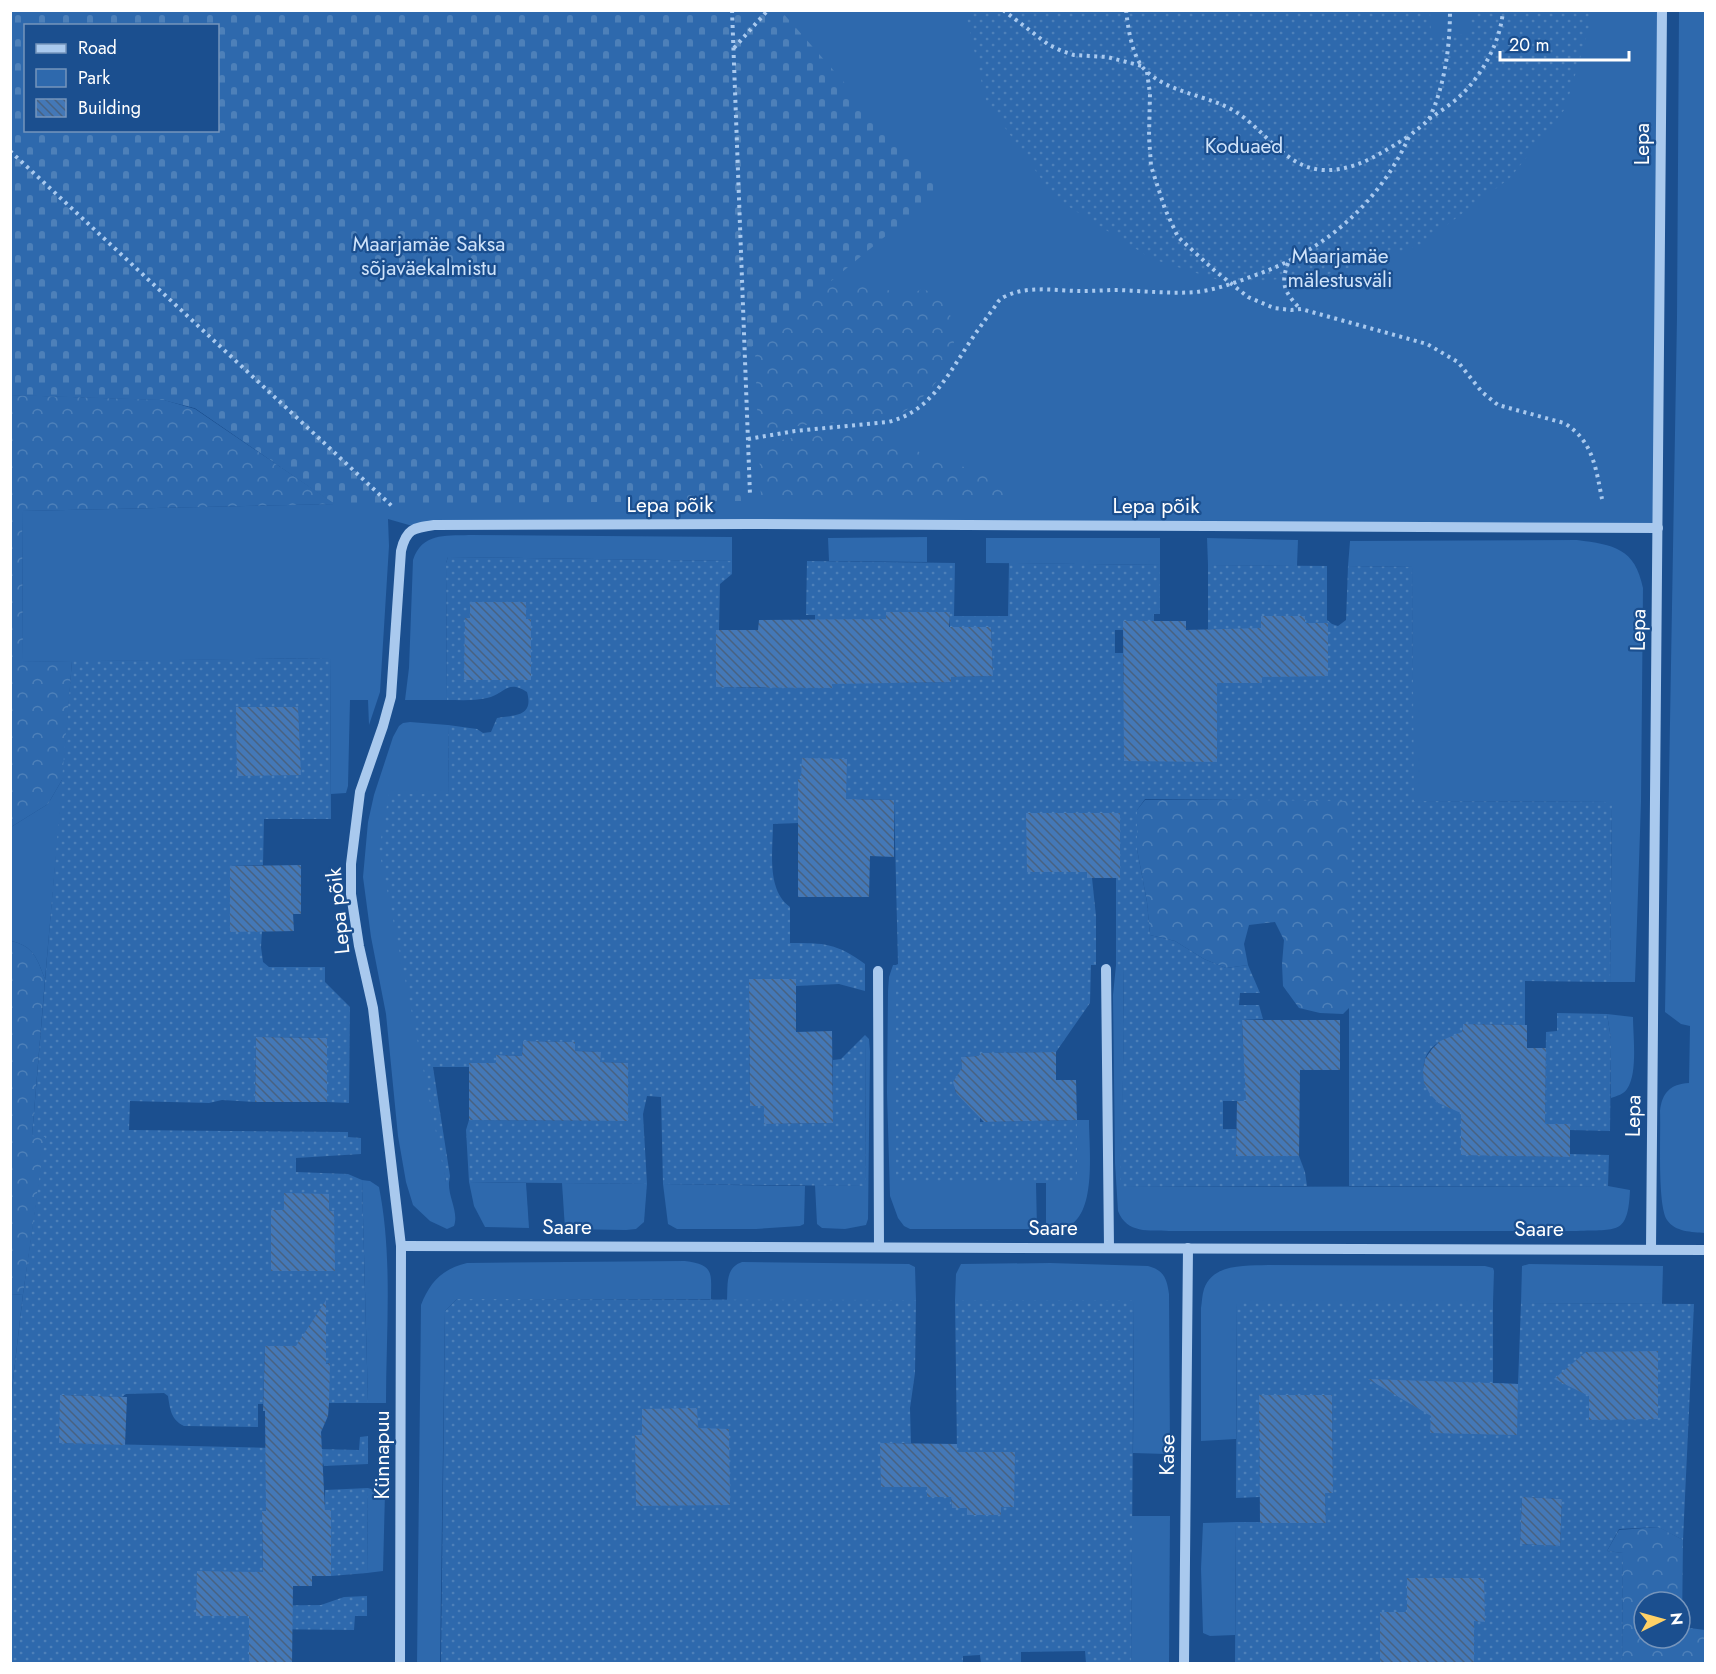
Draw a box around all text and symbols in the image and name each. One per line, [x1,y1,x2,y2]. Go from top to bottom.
legend [24,24,219,132]
scale bar [1500,24,1629,62]
text: 20 m [1509,32,1549,58]
text: Road [78,35,117,61]
text: Park [78,65,110,91]
text: Building [78,95,141,121]
street label: Lepa [1627,123,1657,165]
park label: Koduaed [1205,131,1283,161]
park label: Maarjamäe Saksa sõjaväekalmistu [353,229,505,283]
park label: Maarjamäe mälestusväli [1288,241,1392,295]
street label: Lepa põik [627,490,714,520]
street label: Lepa põik [1113,491,1200,521]
street label: Lepa [1623,609,1653,651]
street label: Lepa põik [318,866,357,956]
street label: Lepa [1618,1095,1648,1137]
street label: Saare [542,1212,592,1242]
street label: Saare [1028,1213,1078,1243]
street label: Saare [1514,1214,1564,1244]
street label: Künnapuu [367,1410,397,1500]
street label: Kase [1152,1434,1182,1476]
north arrow [1632,1590,1692,1650]
text: N [1664,1611,1688,1626]

